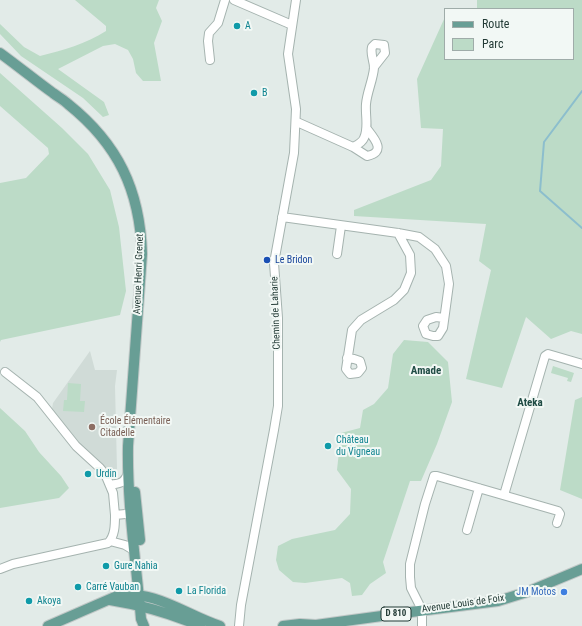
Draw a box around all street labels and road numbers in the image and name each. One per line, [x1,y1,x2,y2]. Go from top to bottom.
street label: Avenue Henri Grenet [132,234,146,314]
street label: Chemin de Laharie [269,276,283,350]
street label: Avenue Louis de Foix [421,592,505,616]
road number: D 810 [381,607,411,621]

